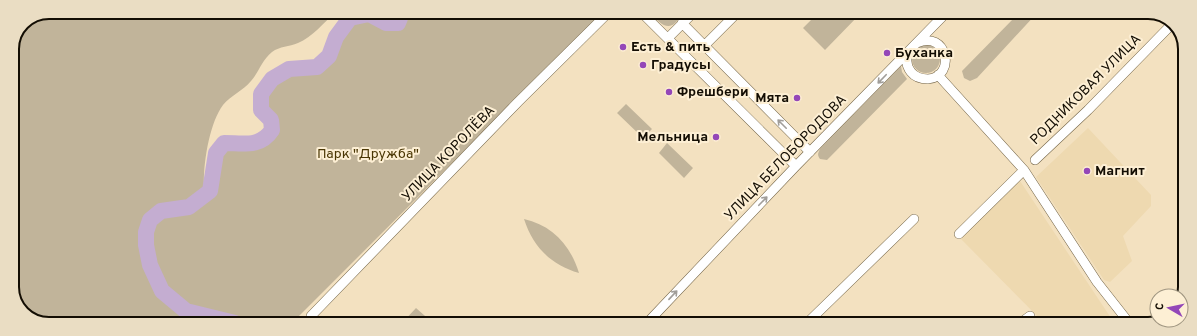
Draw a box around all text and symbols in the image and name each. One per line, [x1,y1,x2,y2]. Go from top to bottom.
street label: РОДНИКОВАЯ УЛИЦА [1027,31,1145,149]
place label: Есть & пить [631,39,710,56]
marker: Есть & пить [618,42,628,52]
place label: Буханка [895,45,953,62]
marker: Буханка [882,48,892,58]
place label: Градусы [651,57,711,74]
marker: Градусы [638,60,648,70]
one-way arrow [877,74,887,84]
place label: Фрешбери [677,84,749,101]
marker: Фрешбери [664,87,674,97]
place label: Мята [755,90,789,107]
street label: УЛИЦА БЕЛОБОРОДОВА [721,92,851,224]
marker: Мята [792,93,802,103]
street label: УЛИЦА КОРОЛЁВА [398,102,499,205]
one-way arrow [777,120,787,129]
place label: Мельница [637,129,708,146]
marker: Мельница [711,132,721,142]
park label: Парк "Дружба" [317,146,419,163]
place label: Магнит [1095,163,1145,180]
marker: Магнит [1082,166,1092,176]
one-way arrow [758,196,767,206]
north arrow [1149,288,1189,328]
one-way arrow [668,290,678,300]
text: С [1153,302,1168,311]

